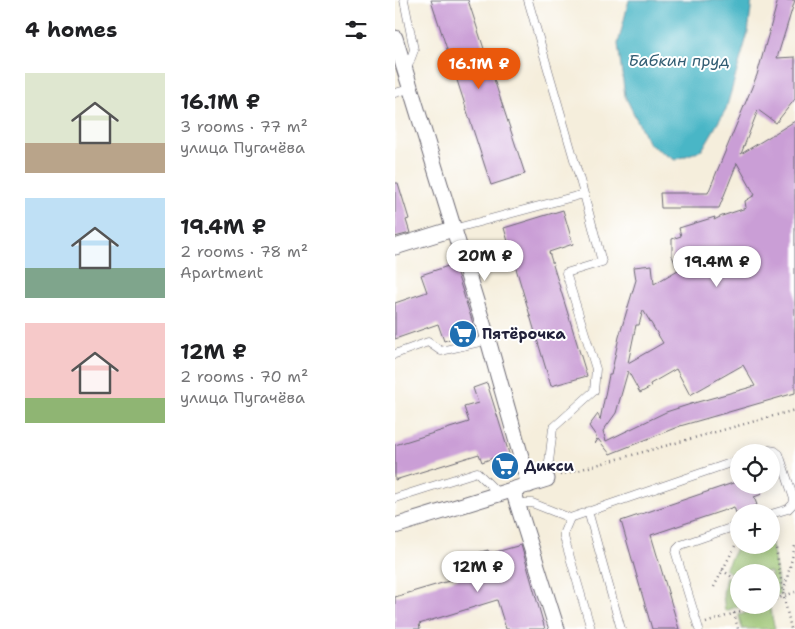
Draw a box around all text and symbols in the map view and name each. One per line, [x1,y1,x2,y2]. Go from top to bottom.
text: 4 homes [25,16,117,44]
icon: filters [342,16,370,44]
pin: 16.1M ₽ [433,48,525,90]
water label: Бабкин пруд [628,50,730,71]
text: 16.1M ₽ [448,53,510,74]
text: 16.1M ₽ [180,88,260,116]
icon: home [65,93,125,153]
text: 3 rooms · 77 m² [180,116,308,137]
text: улица Пугачёва [180,137,305,158]
text: 19.4M ₽ [180,213,267,241]
icon: home [65,218,125,278]
pin: 20M ₽ [450,240,520,282]
text: 2 rooms · 78 m² [180,241,308,262]
text: 20M ₽ [457,245,513,266]
pin: 19.4M ₽ [671,246,763,288]
text: 19.4M ₽ [684,251,750,272]
text: Apartment [180,262,263,283]
supermarket icon: Пятёрочка [448,319,478,349]
place label: Пятёрочка [482,324,566,344]
text: 12M ₽ [180,338,247,366]
icon: home [65,343,125,403]
text: 2 rooms · 70 m² [180,366,308,387]
text: улица Пугачёва [180,387,305,408]
map controls [730,444,780,614]
button: locate [730,444,780,494]
supermarket icon: Дикси [490,451,520,481]
place label: Дикси [524,456,574,476]
button: + [730,504,780,554]
pin: 12M ₽ [443,550,513,593]
text: 12M ₽ [452,556,504,577]
button: − [730,564,780,614]

